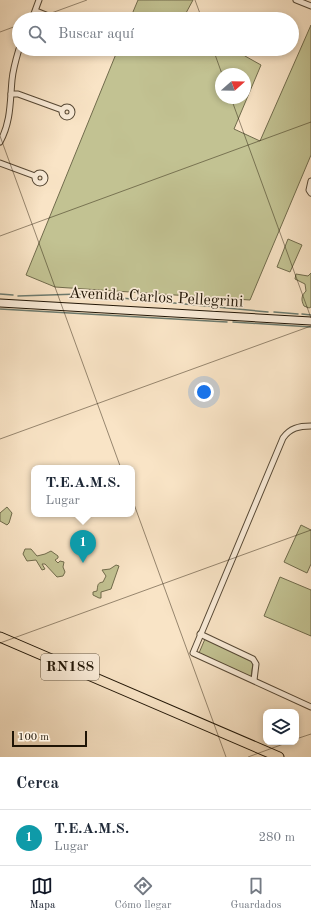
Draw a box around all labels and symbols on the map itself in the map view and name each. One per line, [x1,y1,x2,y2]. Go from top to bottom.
north arrow [215,68,251,104]
street label: Avenida Carlos Pellegrini [68,285,244,311]
your location [194,382,214,402]
pin: 1 [70,530,96,563]
road number: RN188 [41,654,99,680]
scale bar [12,729,87,748]

